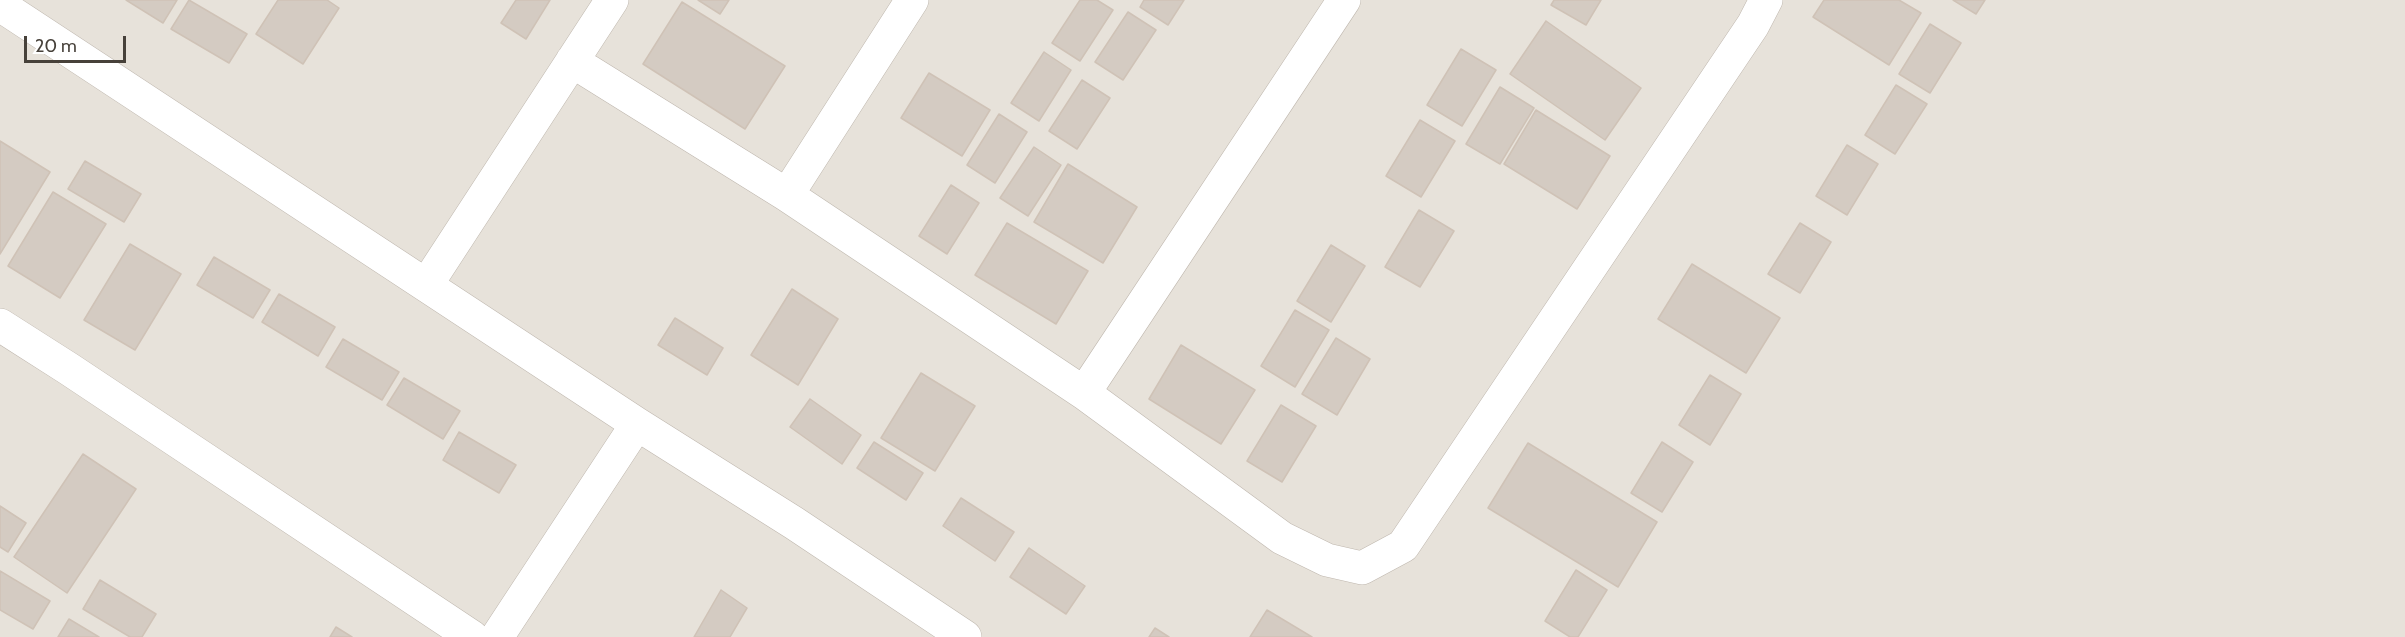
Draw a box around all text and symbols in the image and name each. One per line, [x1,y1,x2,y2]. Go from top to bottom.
scale bar [27,24,129,62]
text: 20 m [35,35,77,57]

